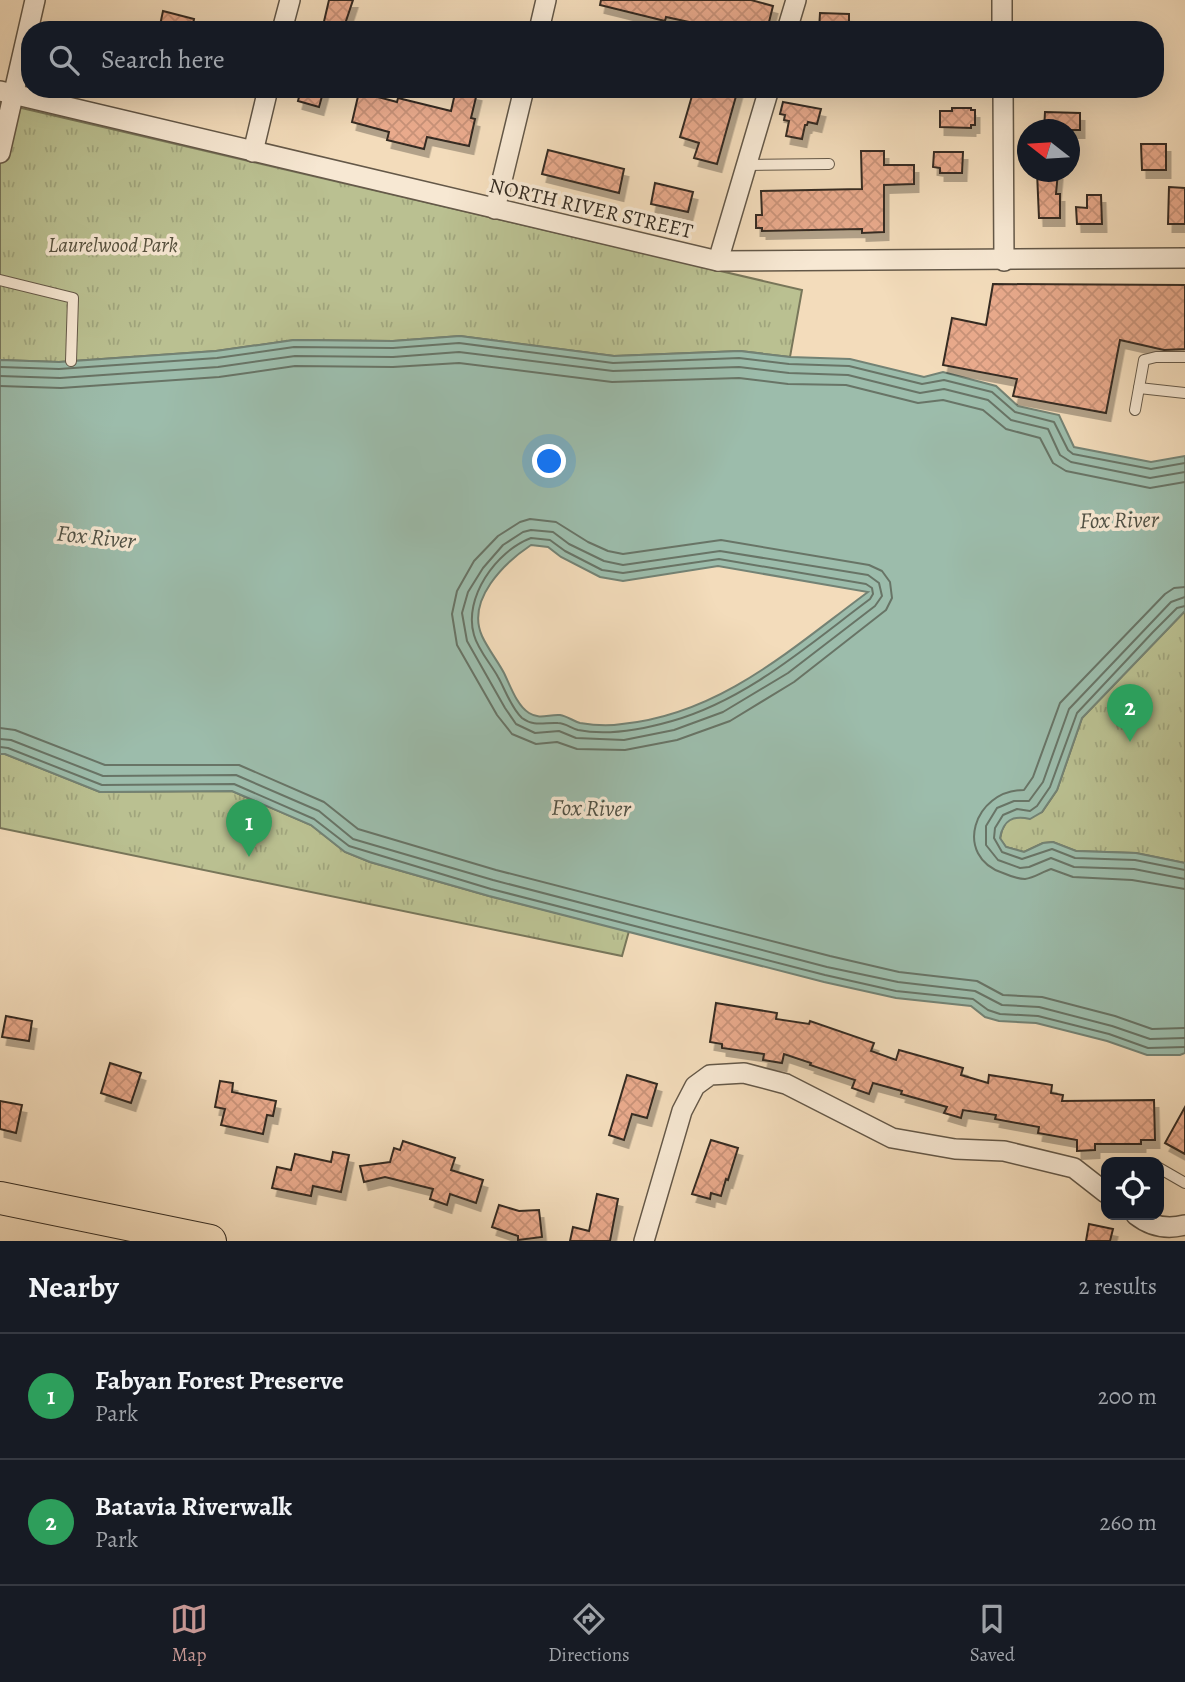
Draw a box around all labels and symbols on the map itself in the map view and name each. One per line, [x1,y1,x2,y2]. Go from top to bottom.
north arrow [1017,119,1080,182]
street label: NORTH RIVER STREET [486,171,696,245]
park label: Laurelwood Park [48,231,178,259]
your location [532,444,566,478]
water label: Fox River [1079,504,1160,536]
water label: Fox River [55,517,138,557]
pin: 2 [1107,684,1153,742]
water label: Fox River [551,792,632,824]
pin: 1 [226,799,272,857]

